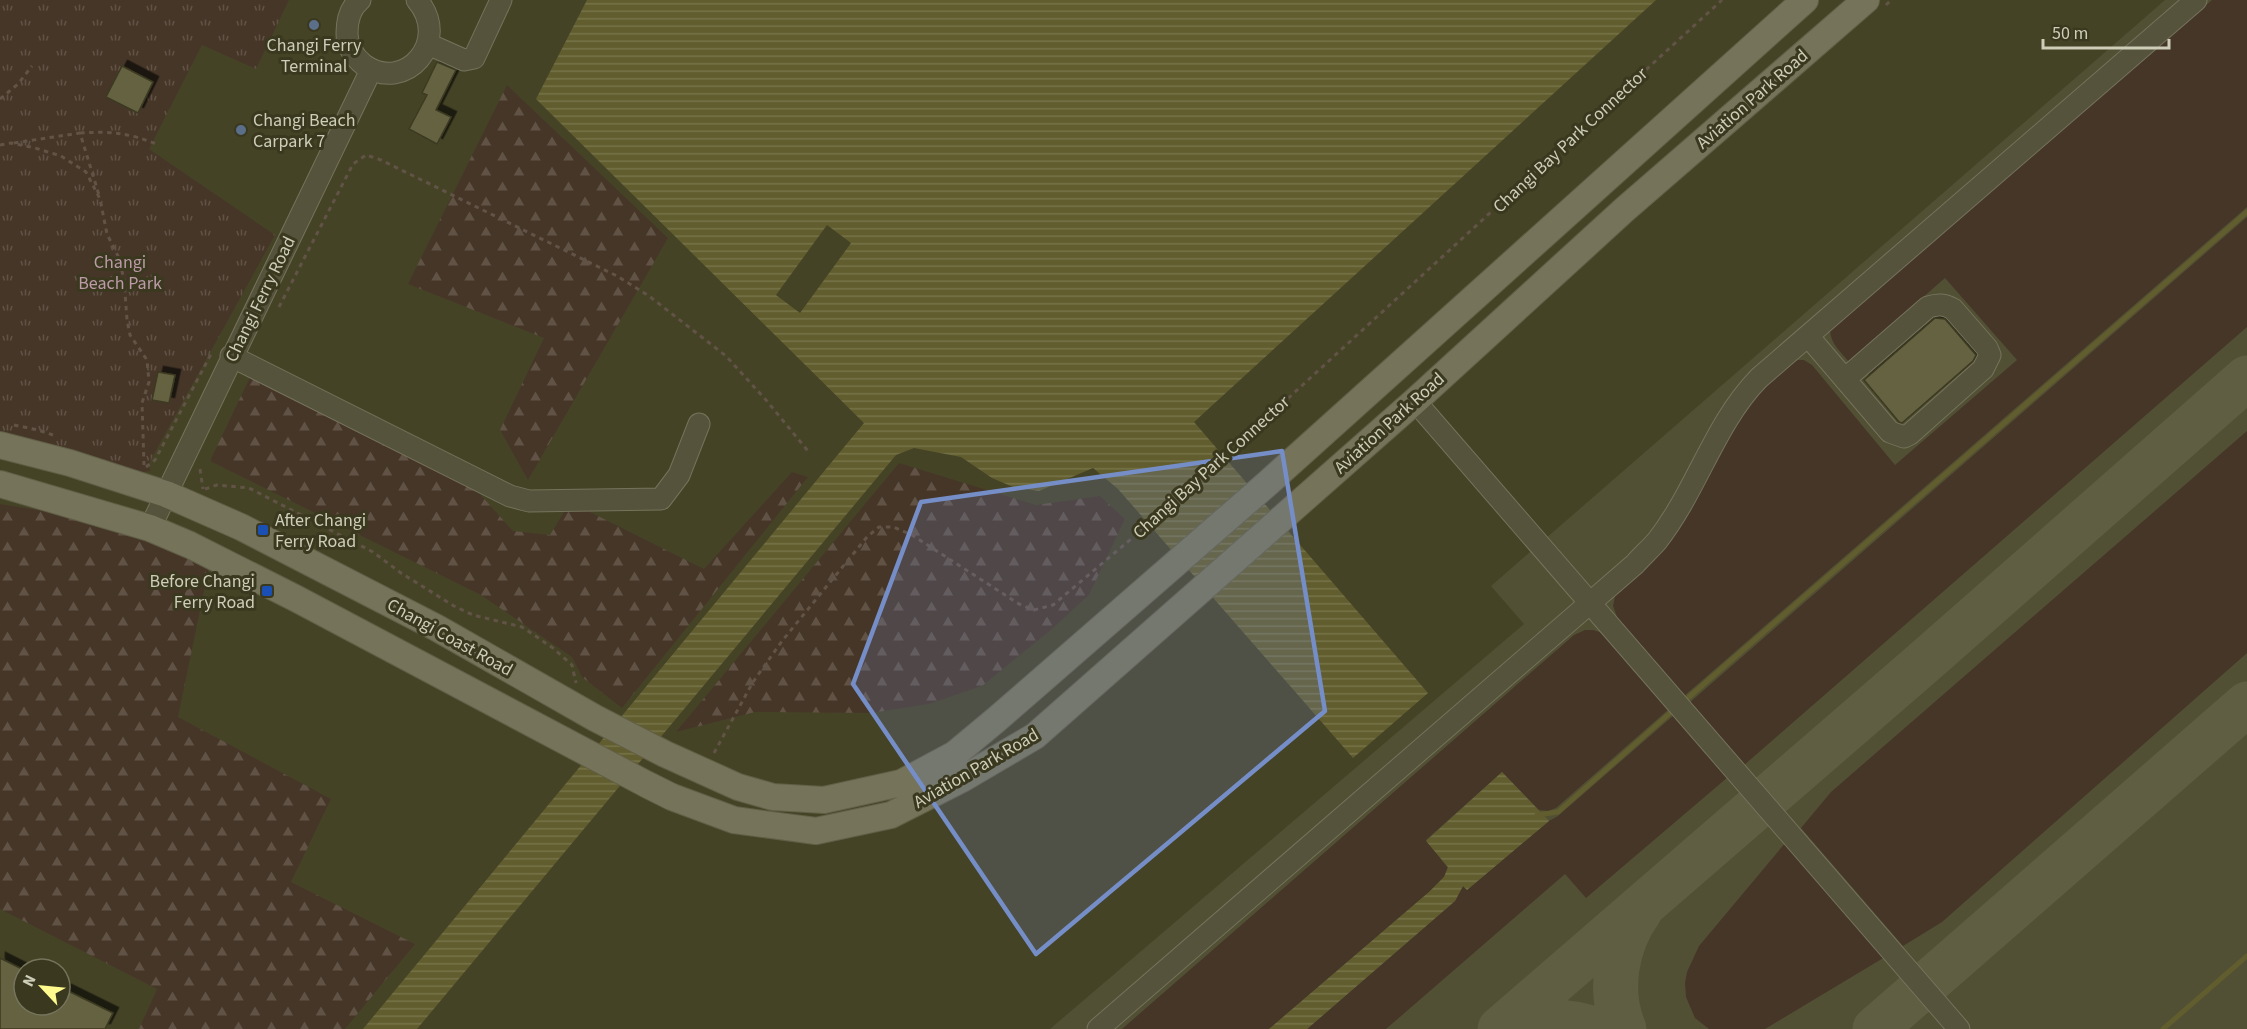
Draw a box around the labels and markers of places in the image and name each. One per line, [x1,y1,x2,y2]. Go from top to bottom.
marker: Changi Ferry Terminal [307,18,321,32]
place label: Changi Ferry Terminal [266,33,362,79]
place label: Changi Beach Carpark 7 [253,108,355,154]
marker: Changi Beach Carpark 7 [234,123,248,137]
place label: After Changi Ferry Road [275,508,366,554]
marker: After Changi Ferry Road [256,523,270,537]
place label: Before Changi Ferry Road [150,569,255,615]
marker: Before Changi Ferry Road [260,584,274,598]

